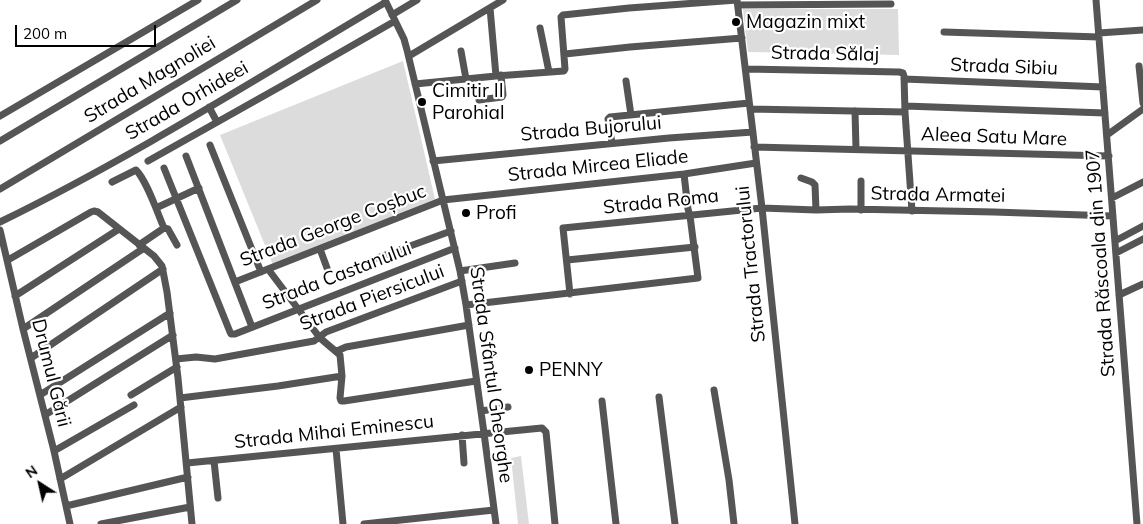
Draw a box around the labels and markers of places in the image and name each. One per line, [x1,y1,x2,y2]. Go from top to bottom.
place label: Magazin mixt [746,11,865,33]
marker: Magazin mixt [730,16,742,28]
place label: Cimitir II Parohial [432,80,505,124]
marker: Cimitir II Parohial [416,96,428,108]
place label: Profi [476,202,517,224]
marker: Profi [460,207,472,219]
place label: PENNY [539,359,602,381]
marker: PENNY [523,364,535,376]

